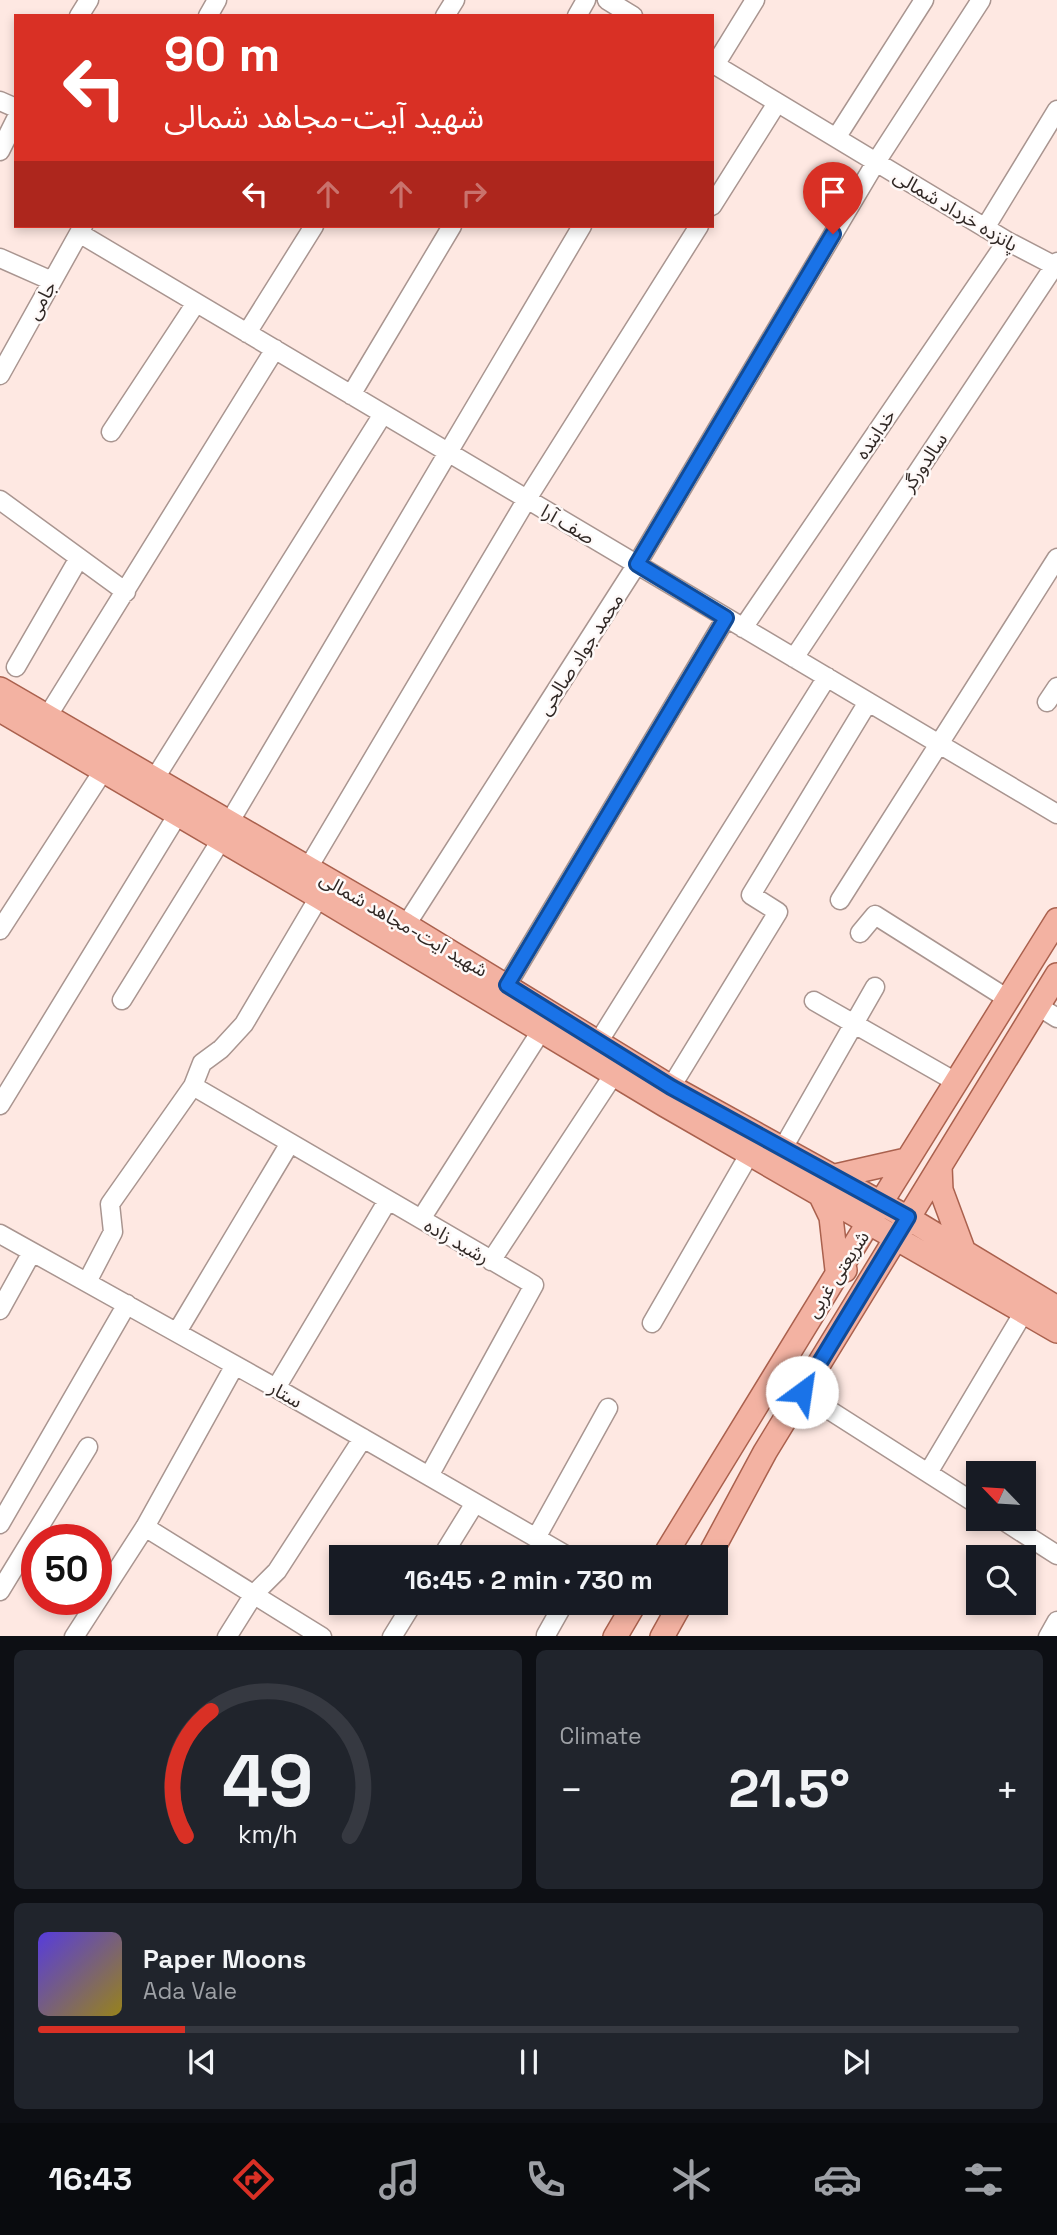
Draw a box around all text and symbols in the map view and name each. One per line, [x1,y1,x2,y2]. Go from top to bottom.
text: 90 m [164,23,280,85]
icon: left [49,42,140,133]
text: شهید آیت-مجاهد شمالی [164,97,484,137]
pin [803,162,863,234]
street label: پانزده خرداد شمالی [889,163,1023,258]
icon: arrive [814,173,852,211]
icon: left [236,175,274,213]
icon: ahead [309,175,347,213]
icon: ahead [382,175,420,213]
icon: right [455,175,493,213]
street label: جامی [21,276,62,324]
street label: خدابنده [850,404,901,464]
street label: سالدورگر [895,428,953,497]
street label: صف آرا [536,499,599,550]
street label: محمد جواد صالحی [532,589,629,720]
street label: شهید آیت-مجاهد شمالی [315,866,492,983]
street label: رشید زاده [420,1213,494,1270]
street label: شریعتی غربی [800,1226,875,1323]
position arrow [765,1355,839,1429]
street label: ستار [264,1374,307,1414]
north arrow [966,1461,1036,1531]
map controls [966,1461,1036,1615]
speed limit sign: 50 [21,1524,112,1615]
button: search [966,1545,1036,1615]
text: 16:45 · 2 min · 730 m [404,1563,653,1597]
text: Climate [560,1721,642,1751]
text: 49 [222,1734,313,1827]
text: 21.5° [728,1756,850,1822]
text: − [560,1766,583,1814]
text: + [995,1766,1019,1814]
text: km/h [238,1817,298,1849]
text: Paper Moons [143,1942,306,1976]
text: Ada Vale [143,1976,237,2006]
icon: previous [183,2043,221,2081]
icon: pause [510,2043,548,2081]
icon: next [837,2043,875,2081]
icon: directions [229,2155,278,2204]
icon: music [375,2155,424,2204]
icon: phone [521,2155,570,2204]
icon: climate [667,2155,716,2204]
icon: car [813,2155,862,2204]
icon: filters [959,2155,1008,2204]
text: 16:43 [49,2159,132,2199]

